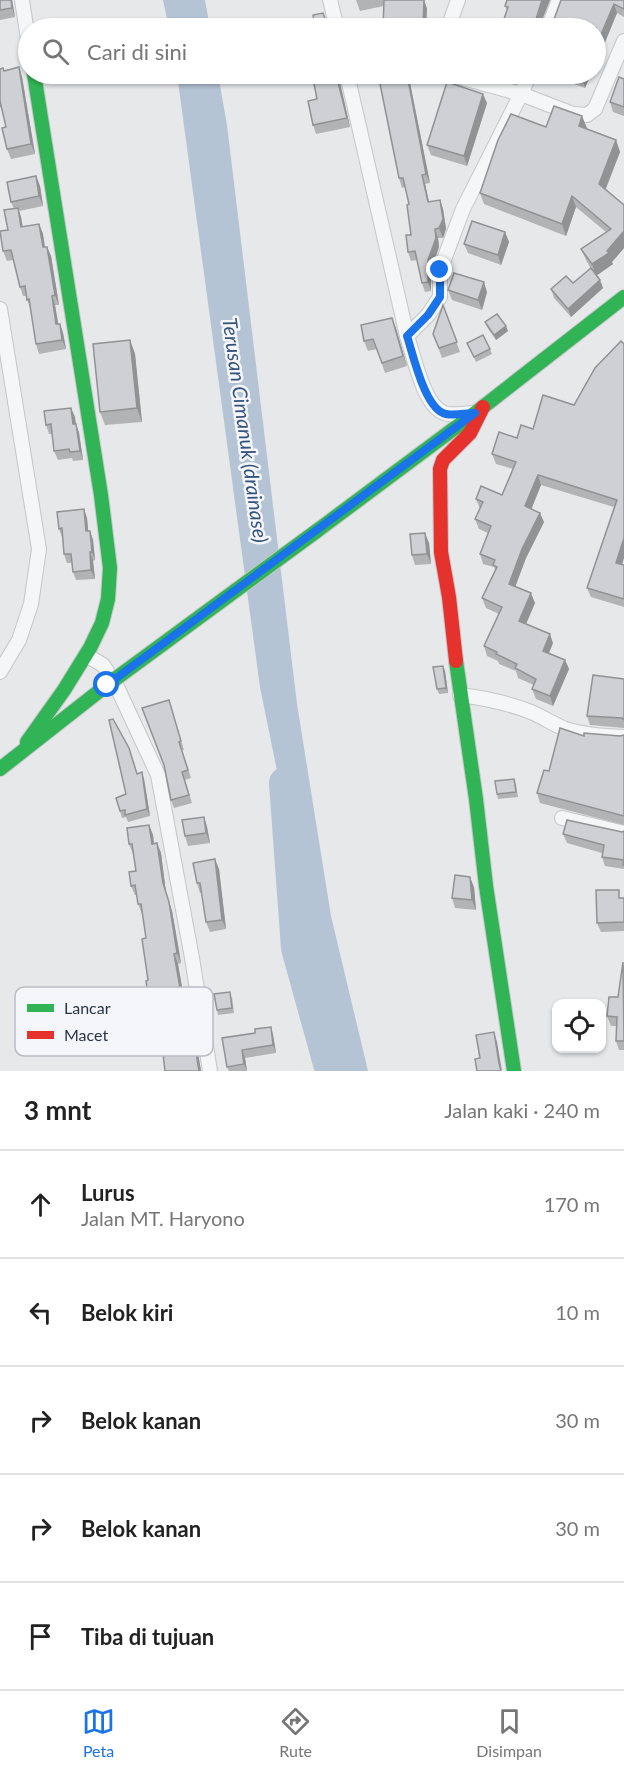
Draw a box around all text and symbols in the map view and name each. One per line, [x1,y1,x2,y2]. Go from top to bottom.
search box [18,18,606,84]
icon: search [39,35,72,68]
text: Cari di sini [87,38,187,65]
route end [426,256,452,282]
water label: Terusan Cimanuk (drainase) [218,316,274,544]
route start [93,671,119,697]
legend [15,987,213,1056]
text: Lancar [64,998,111,1017]
map controls [552,999,606,1053]
button: locate [552,999,606,1053]
text: Macet [64,1025,108,1044]
text: 3 mnt [24,1094,91,1126]
text: Jalan kaki · 240 m [444,1098,600,1122]
text: Lurus [81,1179,135,1206]
icon: ahead [24,1188,57,1221]
text: 170 m [544,1192,600,1216]
text: Jalan MT. Haryono [81,1206,245,1230]
icon: left [24,1296,57,1329]
text: Belok kiri [81,1299,173,1326]
text: 10 m [555,1300,600,1324]
icon: right [24,1404,57,1437]
text: Belok kanan [81,1407,201,1434]
text: 30 m [555,1408,600,1432]
icon: right [24,1512,57,1545]
text: Belok kanan [81,1515,201,1542]
text: 30 m [555,1516,600,1540]
icon: arrive [24,1620,57,1653]
text: Tiba di tujuan [81,1623,214,1650]
tab: Peta [82,1705,115,1760]
tab: Rute [279,1705,312,1760]
tab: Disimpan [476,1705,542,1760]

